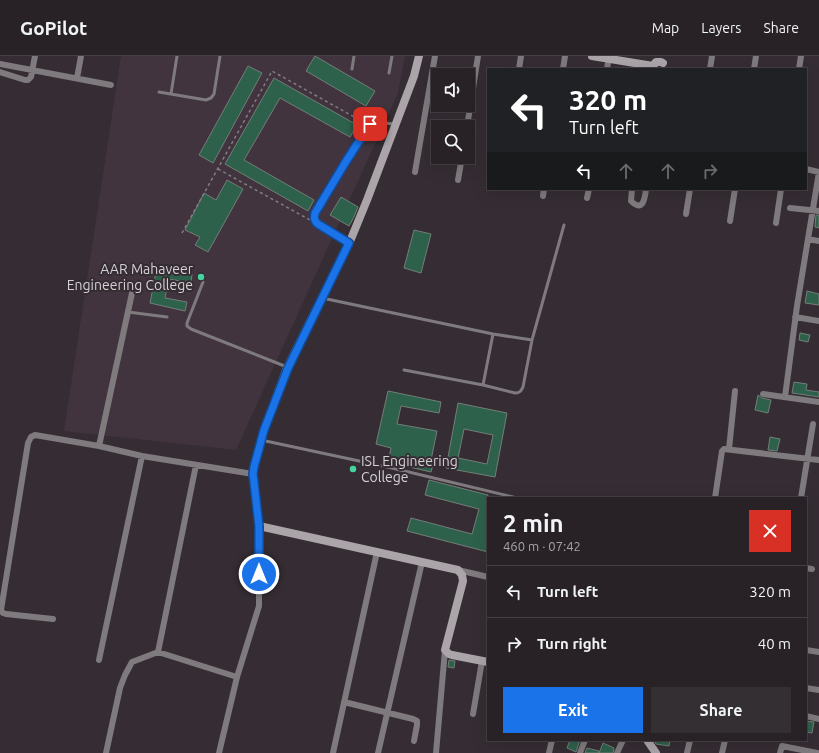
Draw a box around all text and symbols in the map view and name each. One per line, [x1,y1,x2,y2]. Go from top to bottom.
text: GoPilot [20,17,87,39]
text: Map [652,20,679,36]
text: Layers [701,20,741,36]
text: Share [763,20,799,36]
map controls [431,68,475,164]
button: sound [431,68,475,112]
icon: left [503,84,555,136]
text: 320 m [569,84,647,115]
pin [353,107,387,141]
icon: arrive [359,113,381,135]
text: Turn left [569,117,639,137]
button: search [431,120,475,164]
icon: left [573,160,595,182]
icon: ahead [615,160,637,182]
icon: ahead [657,160,679,182]
icon: right [699,160,721,182]
place label: AAR Mahaveer Engineering College [67,261,194,293]
marker: AAR Mahaveer Engineering College [196,272,206,282]
place label: ISL Engineering College [361,453,458,485]
marker: ISL Engineering College [348,464,358,474]
text: 2 min [503,510,564,537]
button: close [749,510,791,552]
text: 460 m · 07:42 [503,539,581,553]
position arrow [238,553,280,595]
icon: left [503,581,525,603]
text: Turn left [537,583,598,600]
text: 320 m [749,583,791,600]
icon: right [503,633,525,655]
text: Turn right [537,635,607,652]
text: 40 m [758,635,791,652]
button: Exit [503,687,643,733]
button: Share [651,687,791,733]

